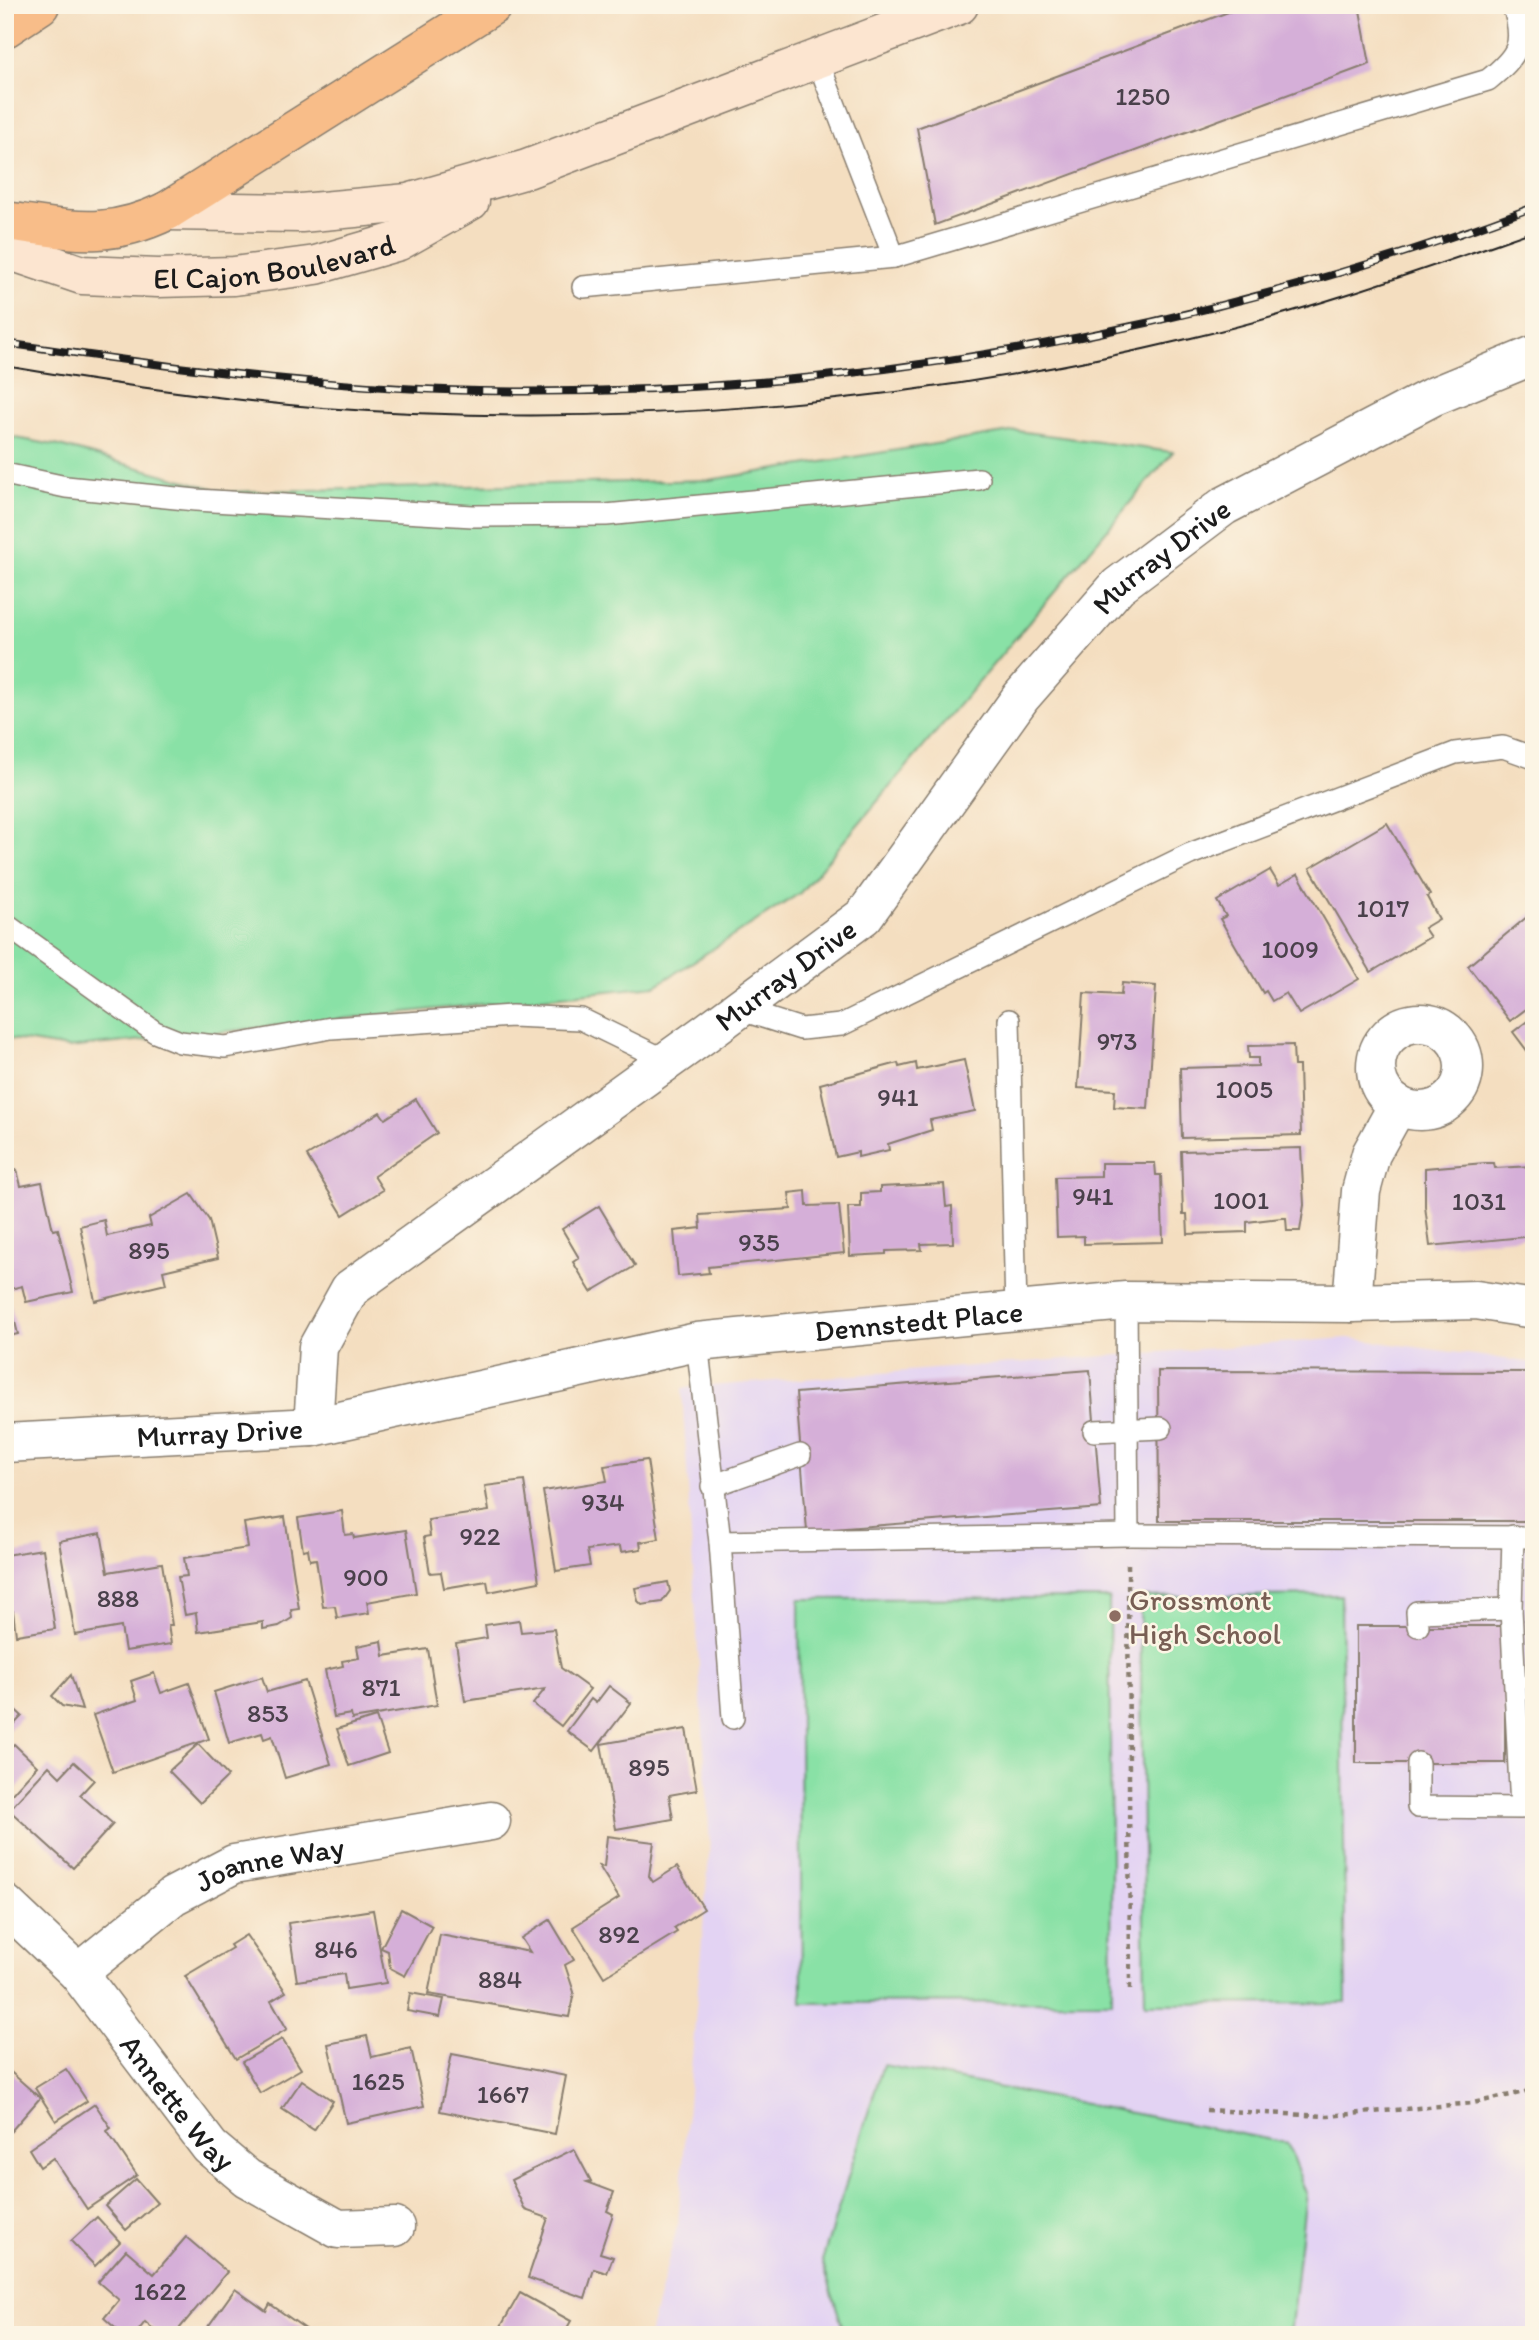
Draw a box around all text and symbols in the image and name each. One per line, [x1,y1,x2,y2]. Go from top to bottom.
house number: 1250 [1115,80,1171,112]
street label: El Cajon Boulevard [153,225,400,297]
street label: Murray Drive [1084,490,1237,622]
house number: 1017 [1356,892,1410,924]
street label: Murray Drive [707,910,863,1039]
house number: 1009 [1261,933,1319,965]
house number: 973 [1097,1025,1137,1057]
house number: 1005 [1215,1073,1273,1105]
house number: 941 [877,1081,919,1113]
house number: 941 [1072,1180,1114,1212]
house number: 1001 [1213,1184,1269,1216]
house number: 1031 [1452,1185,1506,1217]
house number: 935 [738,1226,780,1258]
house number: 895 [128,1234,170,1266]
street label: Dennstedt Place [813,1292,1025,1349]
street label: Murray Drive [135,1409,304,1455]
house number: 934 [581,1486,625,1518]
house number: 922 [460,1520,501,1552]
house number: 900 [343,1561,389,1593]
place label: Grossmont High School [1129,1581,1282,1652]
house number: 888 [97,1582,139,1614]
marker: Grossmont High School [1107,1608,1123,1624]
house number: 871 [361,1671,401,1703]
house number: 853 [247,1697,289,1729]
house number: 895 [628,1751,670,1783]
street label: Joanne Way [189,1827,347,1900]
house number: 892 [598,1918,640,1950]
house number: 846 [314,1933,358,1965]
house number: 884 [478,1963,522,1995]
street label: Annette Way [113,2027,243,2179]
house number: 1625 [351,2065,405,2097]
house number: 1667 [477,2078,529,2110]
house number: 1622 [133,2275,187,2307]

